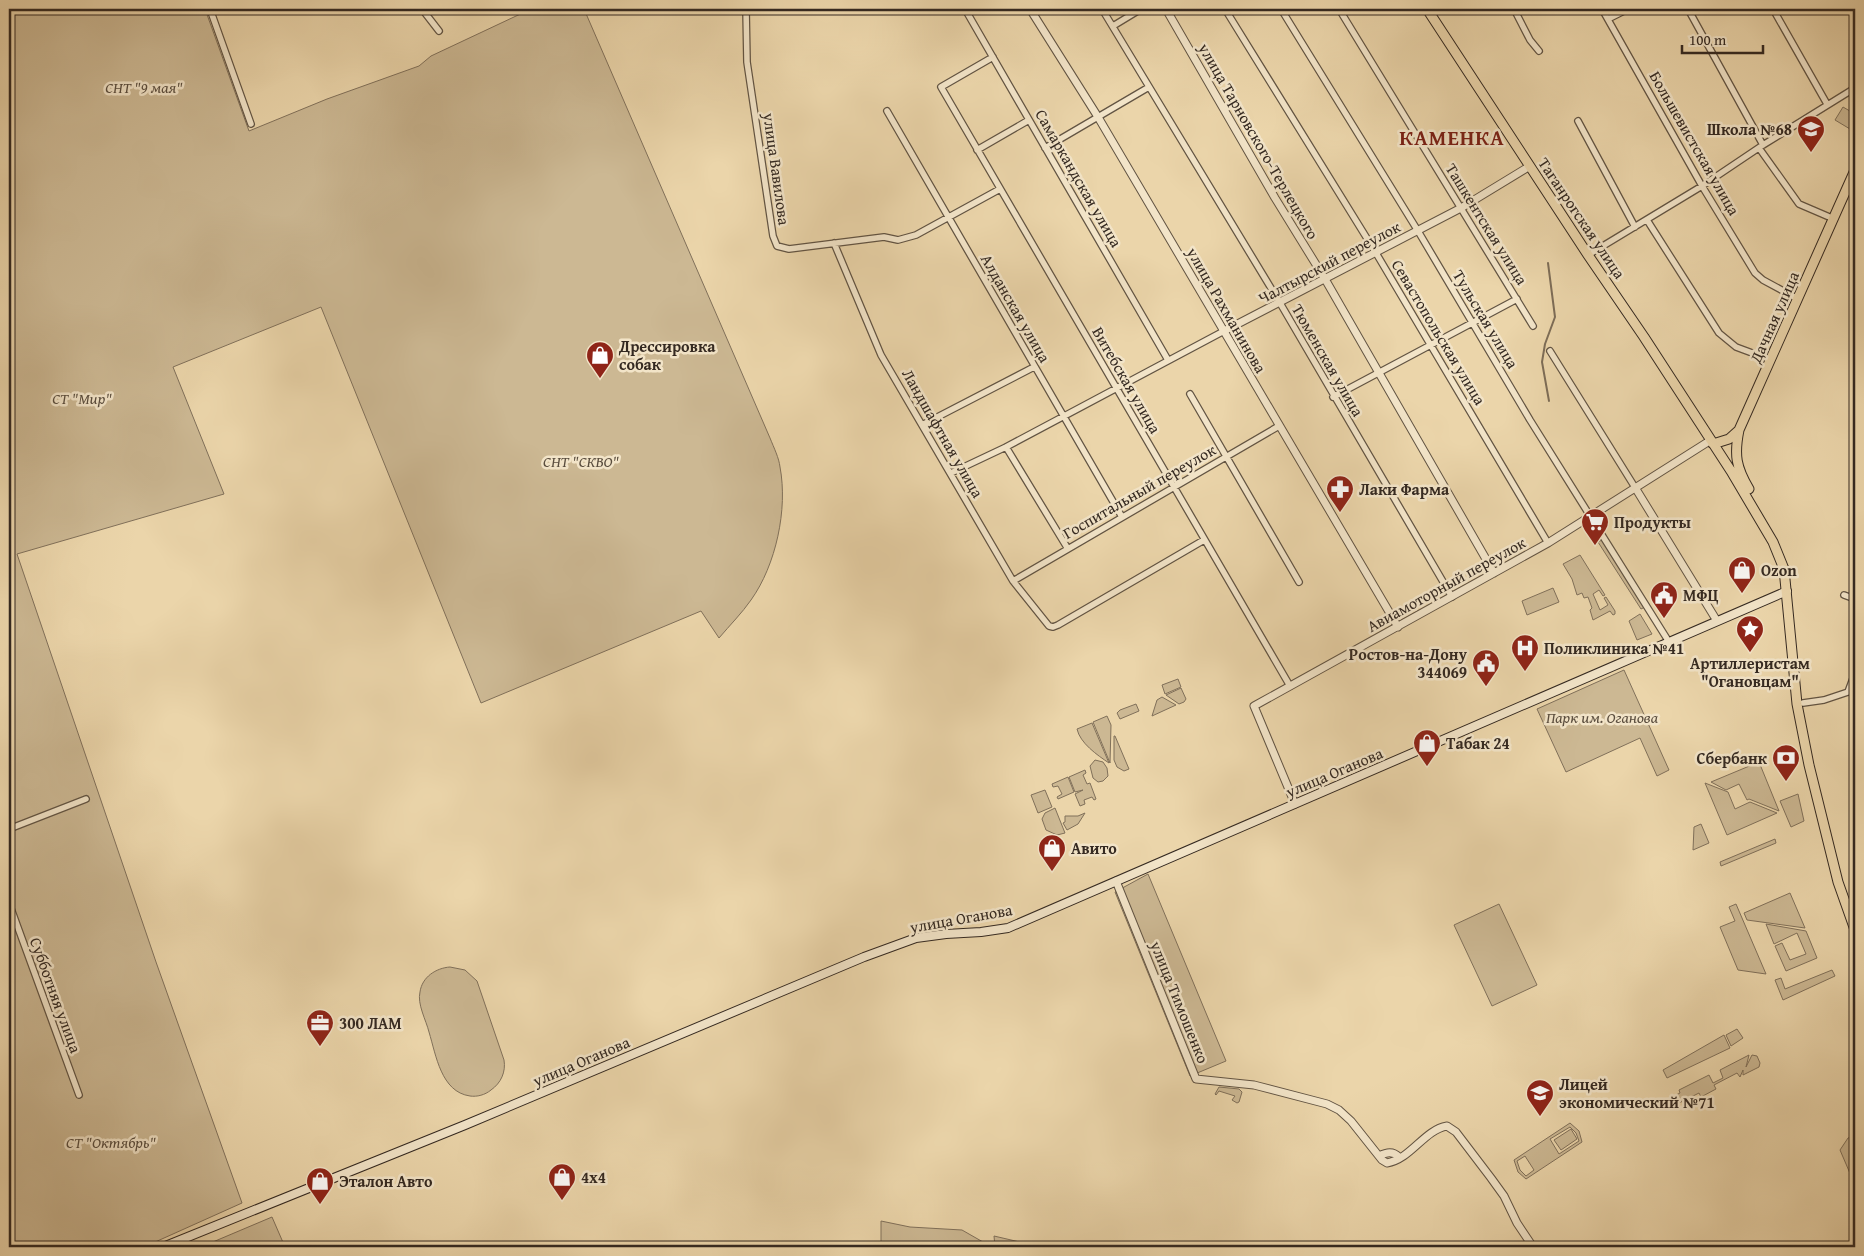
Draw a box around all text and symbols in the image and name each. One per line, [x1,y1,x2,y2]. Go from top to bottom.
scale bar [1682,22,1763,54]
text: 100 m [1689,29,1727,50]
street label: улица Тарновского-Терлецкого [1192,37,1325,244]
street label: Большевистская улица [1644,66,1746,220]
park label: СНТ "9 мая" [105,75,183,99]
street label: Самаркандская улица [1030,105,1129,252]
street label: улица Вавилова [757,110,797,227]
school or university icon: Школа №68 [1796,114,1826,153]
place label: Школа №68 [1707,117,1792,141]
district label: КАМЕНКА [1399,122,1505,153]
street label: Таганрогская улица [1532,153,1632,284]
street label: Ташкентская улица [1440,158,1534,290]
street label: Чалтырский переулок [1254,214,1405,310]
street label: улица Рахманинова [1181,242,1273,378]
street label: Алданская улица [975,249,1057,367]
street label: Севастопольская улица [1386,255,1492,410]
street label: Тульская улица [1447,265,1525,373]
street label: Дачная улица [1743,267,1805,368]
street label: Тюменская улица [1286,299,1370,421]
street label: Витебская улица [1087,322,1168,438]
place label: Дрессировка собак [618,334,716,376]
shop icon: Дрессировка собак [585,340,615,379]
street label: Ландшафтная улица [896,364,990,502]
park label: СТ "Мир" [52,386,112,410]
street label: Госпитальный переулок [1058,437,1220,545]
park label: СНТ "СКВО" [543,449,619,473]
pharmacy icon: Лаки Фарма [1325,474,1355,513]
place label: Лаки Фарма [1359,477,1450,501]
supermarket icon: Продукты [1580,507,1610,546]
place label: Продукты [1614,510,1691,534]
street label: Авиамоторный переулок [1362,530,1530,638]
shop icon: Ozon [1727,555,1757,594]
place label: Ozon [1761,558,1797,582]
public building icon: МФЦ [1649,580,1679,619]
place label: МФЦ [1683,583,1718,607]
place icon: Артиллеристам "Огановцам" [1735,614,1765,653]
hospital icon: Поликлиника №41 [1510,633,1540,672]
place label: Поликлиника №41 [1544,636,1684,660]
place label: Ростов-на-Дону 344069 [1349,642,1468,684]
public building icon: Ростов-на-Дону 344069 [1471,648,1501,687]
place label: Артиллеристам "Огановцам" [1690,651,1810,693]
park label: Парк им. Оганова [1546,705,1659,729]
shop icon: Табак 24 [1412,728,1442,767]
place label: Табак 24 [1446,731,1510,755]
street label: улица Оганова [1281,741,1387,804]
bank icon: Сбербанк [1771,743,1801,782]
place label: Сбербанк [1696,746,1768,770]
shop icon: Авито [1037,833,1067,872]
place label: Авито [1071,836,1117,860]
street label: улица Оганова [907,897,1015,939]
street label: Субботняя улица [24,934,88,1056]
street label: улица Тимошенко [1144,936,1216,1067]
office icon: 300 ЛАМ [305,1008,335,1047]
place label: 300 ЛАМ [339,1011,402,1035]
street label: улица Оганова [528,1030,634,1093]
place label: Лицей экономический №71 [1559,1072,1715,1114]
school or university icon: Лицей экономический №71 [1525,1078,1555,1117]
park label: СТ "Октябрь" [66,1130,157,1154]
shop icon: 4х4 [547,1162,577,1201]
place label: 4х4 [581,1165,606,1189]
shop icon: Эталон Авто [305,1166,335,1205]
place label: Эталон Авто [339,1169,433,1193]

